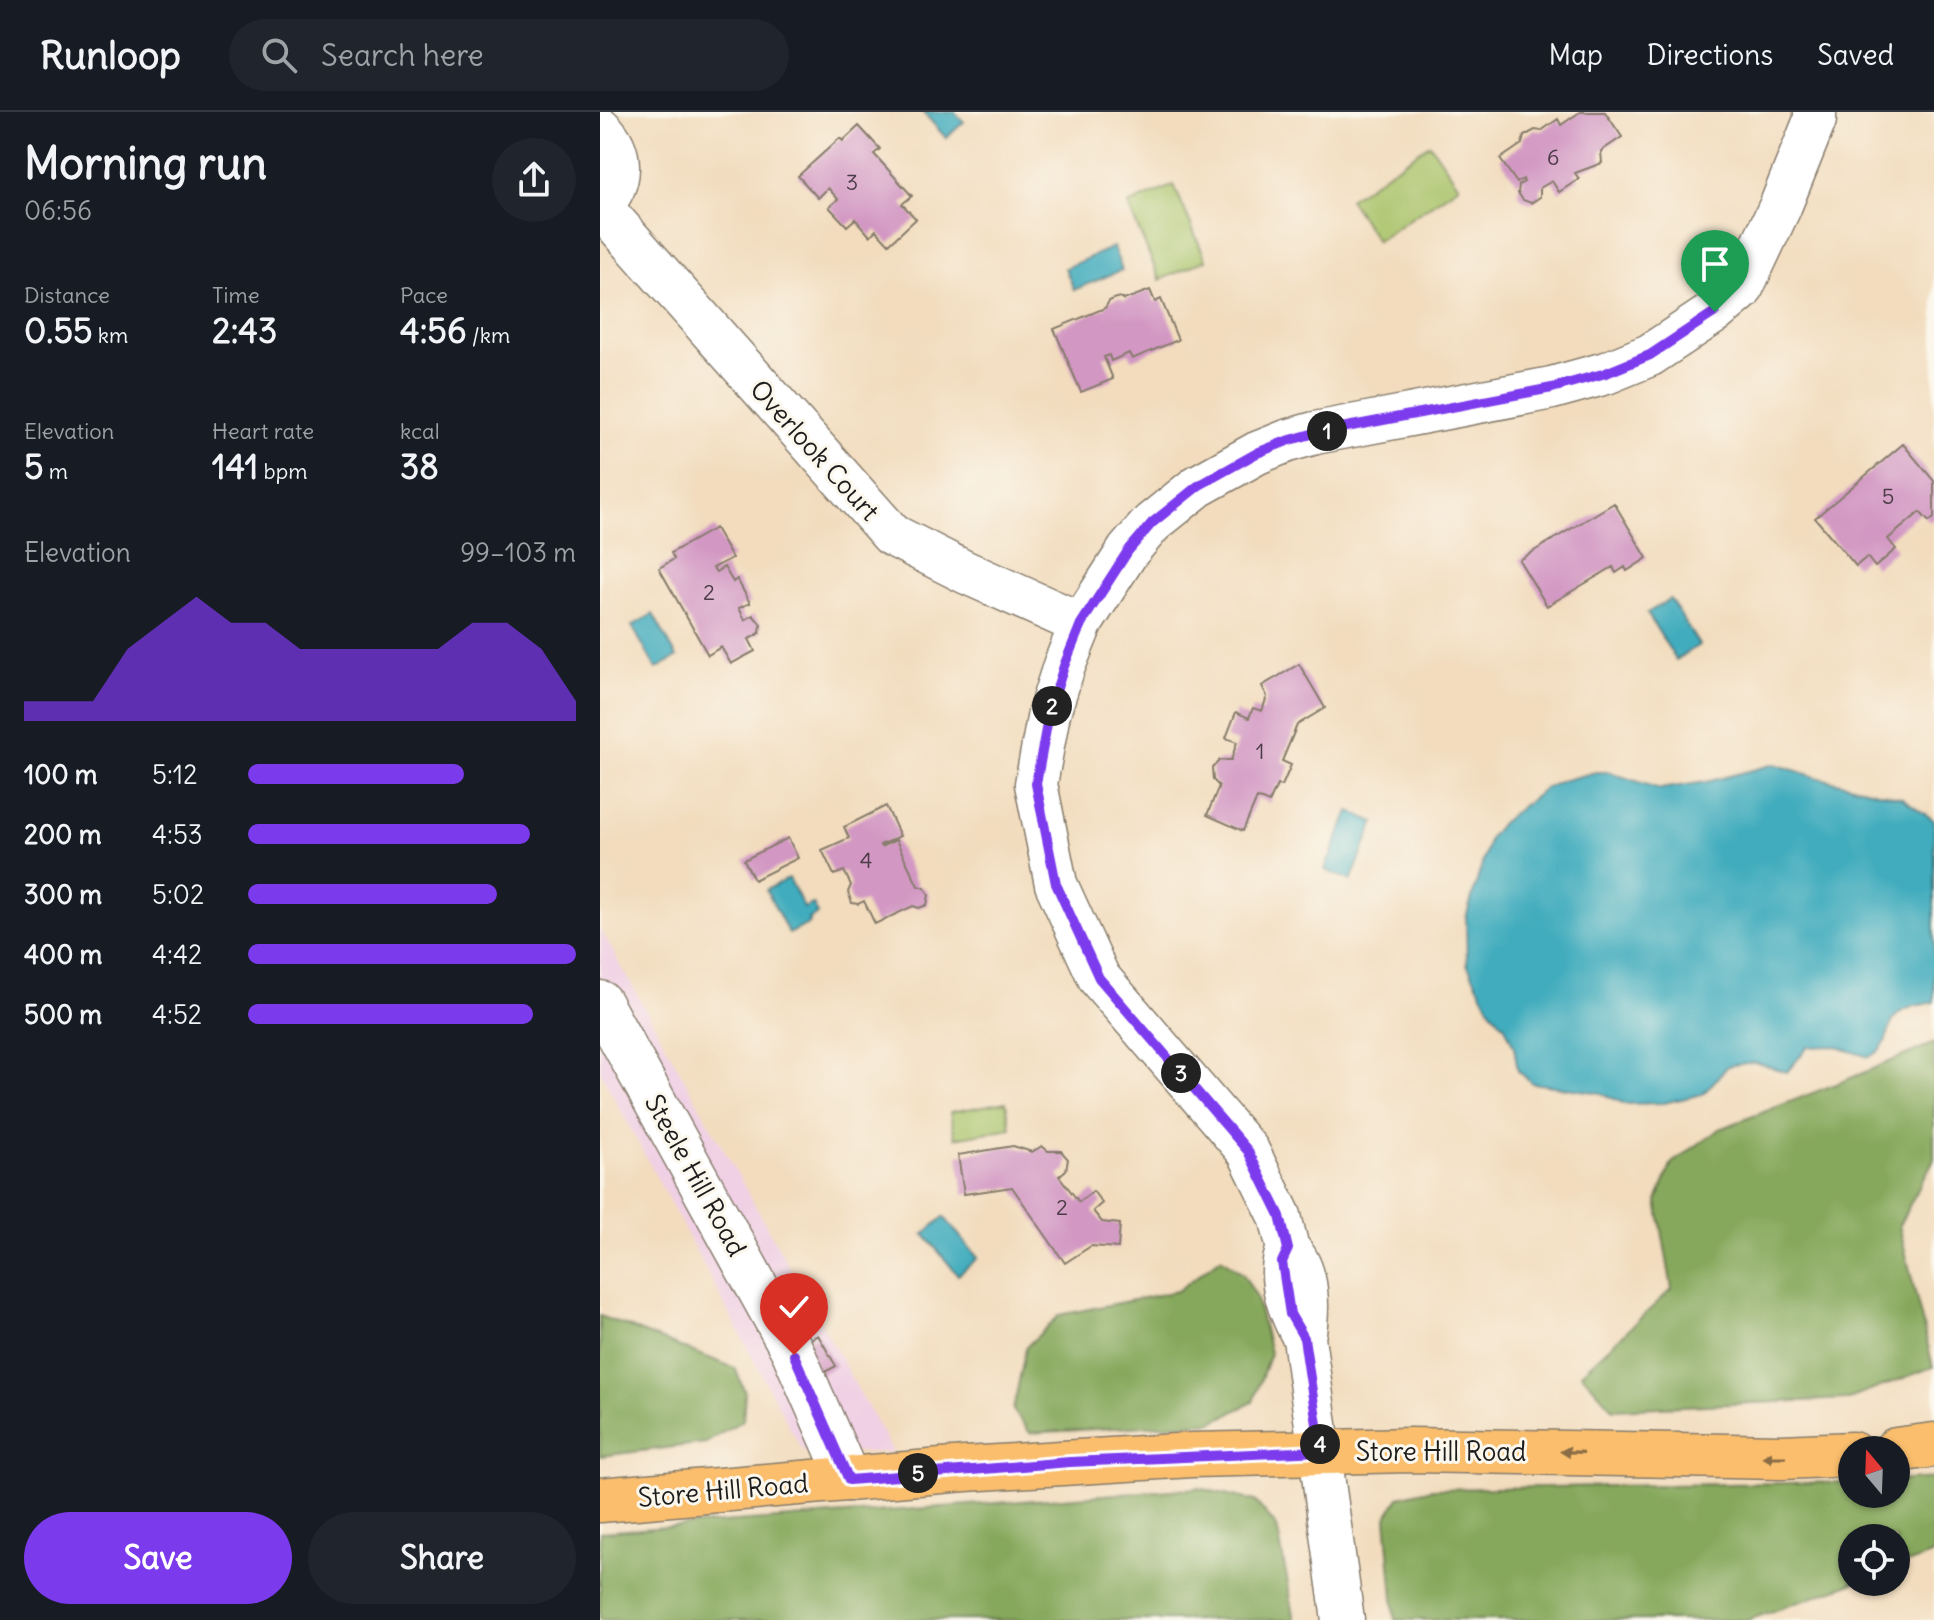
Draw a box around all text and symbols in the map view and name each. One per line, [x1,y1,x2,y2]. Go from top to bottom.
search box [229,19,789,91]
text: Runloop [40,32,181,79]
icon: search [257,33,301,77]
text: Search here [321,36,484,74]
text: Map [1548,37,1603,73]
text: Directions [1647,37,1773,73]
text: Saved [1817,37,1894,73]
text: Morning run [24,136,267,191]
button: share [492,138,576,222]
house number: 6 [1547,143,1559,171]
house number: 3 [846,168,858,196]
text: 06:56 [24,194,92,227]
pin [1681,230,1749,312]
icon: arrive [1693,242,1737,286]
text: Distance [24,281,110,309]
text: Time [212,281,260,309]
text: Pace [400,281,448,309]
text: 0.55 [24,309,93,352]
text: 2:43 [212,309,277,352]
text: 4:56 [400,309,467,352]
text: km [93,321,128,349]
text: /km [467,321,510,349]
street label: Overlook Court [743,373,887,527]
pin: 1 [1307,411,1347,451]
text: Elevation [24,417,114,445]
text: Heart rate [212,417,314,445]
text: kcal [400,417,440,445]
text: 1 [1323,417,1331,445]
text: 5 [24,445,44,488]
text: 141 [212,445,258,488]
text: 38 [400,445,439,488]
text: m [44,457,68,485]
text: bpm [258,457,308,485]
house number: 5 [1882,482,1894,510]
text: Elevation [24,536,131,569]
text: 99–103 m [460,536,576,569]
house number: 2 [703,578,715,606]
pin: 2 [1032,686,1072,726]
text: 2 [1046,692,1058,720]
house number: 1 [1256,737,1264,765]
text: 100 m [24,758,98,791]
text: 5:12 [152,758,197,791]
text: 200 m [24,818,101,851]
text: 4:53 [152,818,203,851]
house number: 4 [860,846,872,874]
text: 300 m [24,878,102,911]
text: 5:02 [152,878,204,911]
text: 400 m [24,938,102,971]
text: 4:42 [152,938,202,971]
text: 500 m [24,998,102,1031]
text: 4:52 [152,998,202,1031]
pin: 3 [1161,1053,1201,1093]
text: 3 [1175,1059,1187,1087]
street label: Steele Hill Road [638,1088,754,1262]
house number: 2 [1056,1193,1068,1221]
pin [760,1273,828,1355]
icon: check [772,1285,816,1329]
pin: 4 [1300,1424,1340,1464]
text: 4 [1314,1430,1326,1458]
street label: Store Hill Road [1356,1435,1526,1468]
north arrow [1838,1436,1910,1508]
map controls [1838,1436,1910,1596]
one-way arrow [1559,1446,1584,1458]
one-way arrow [1761,1451,1786,1463]
pin: 5 [898,1453,938,1493]
text: 5 [912,1459,924,1487]
street label: Store Hill Road [637,1466,809,1514]
button: Save [24,1512,292,1604]
button: Share [308,1512,576,1604]
button: locate [1838,1524,1910,1596]

